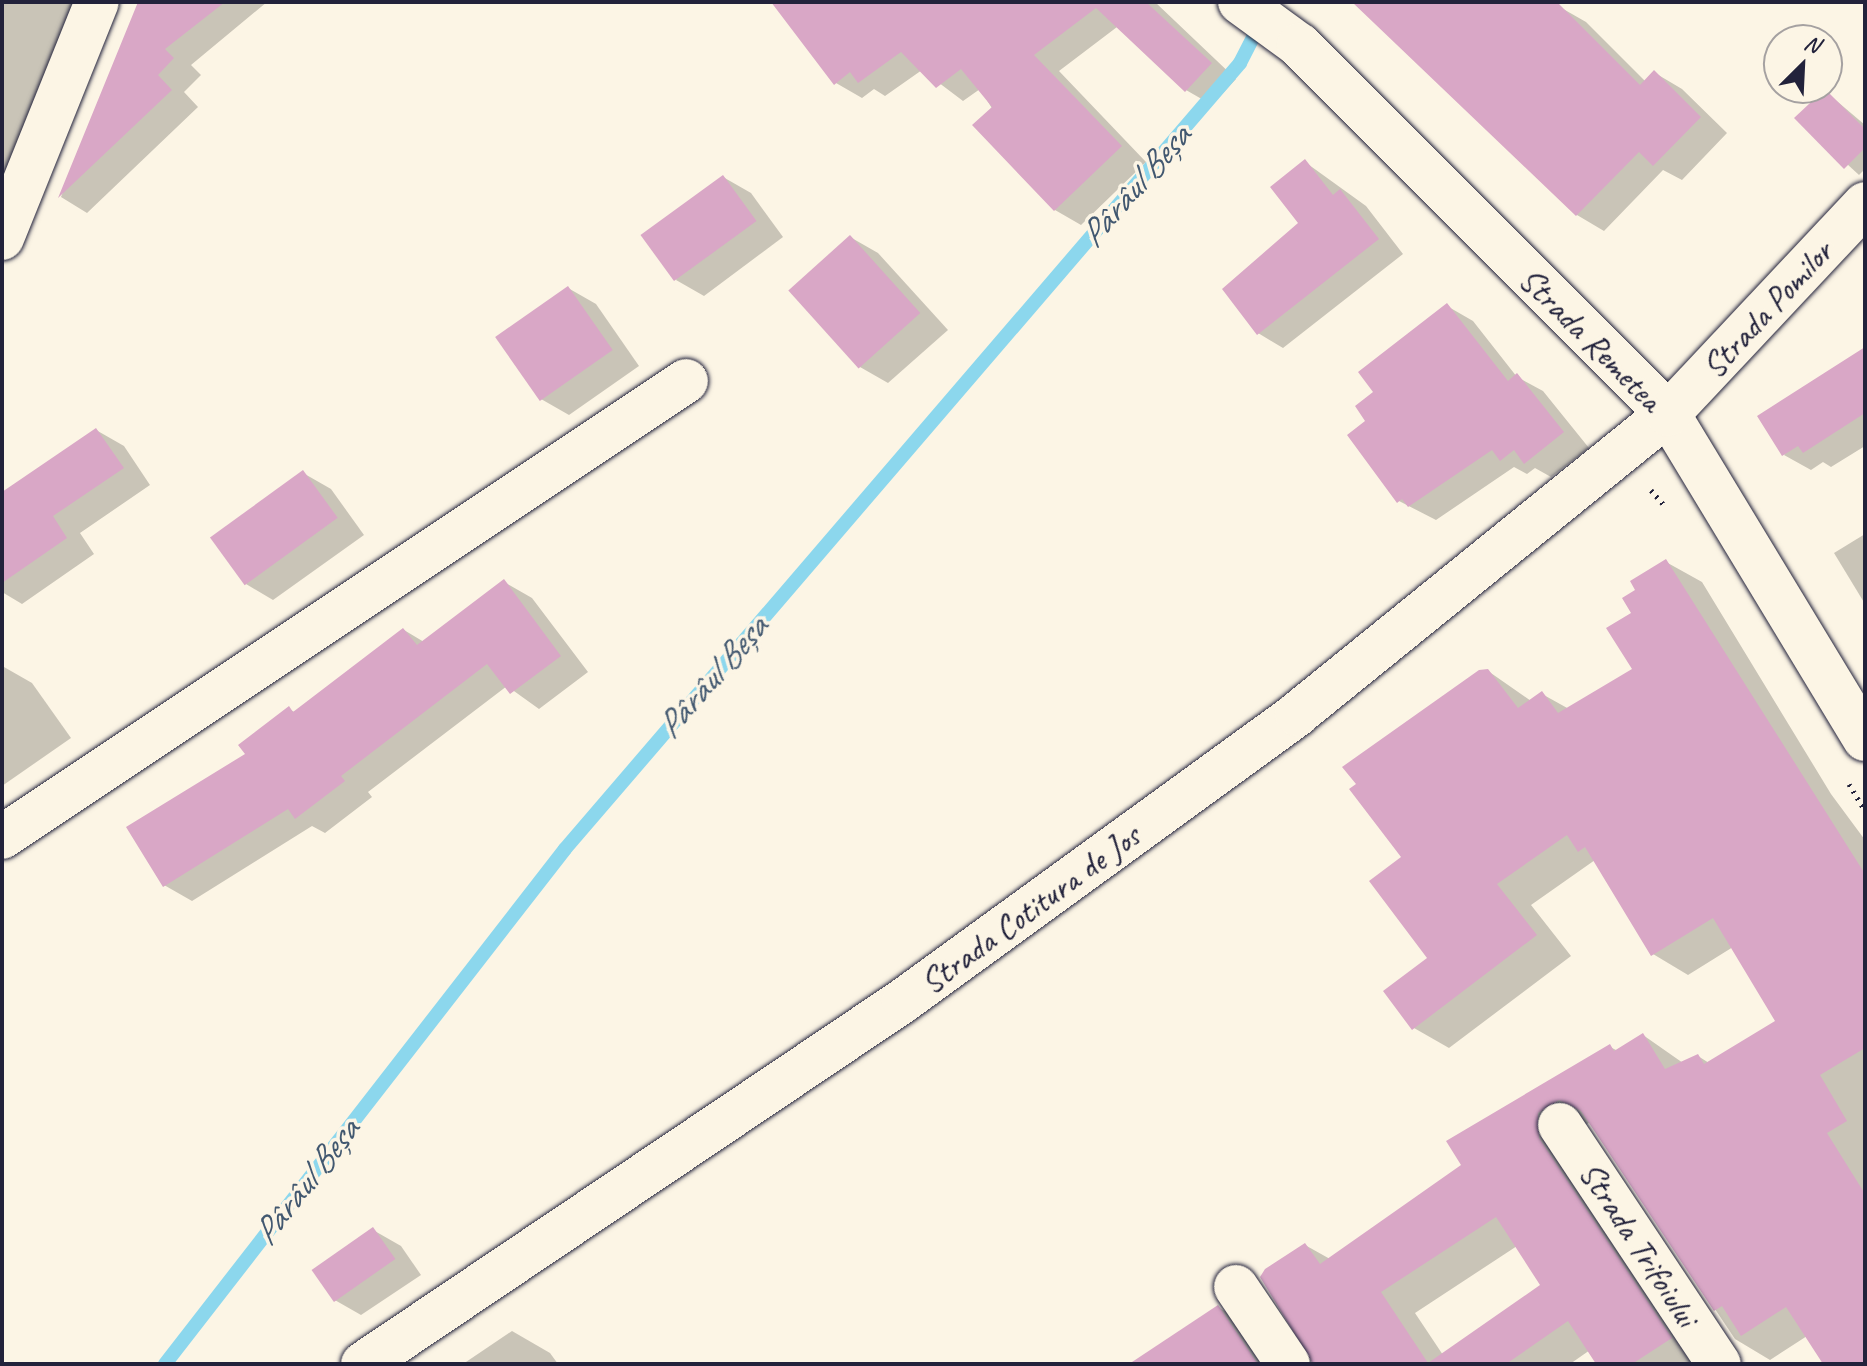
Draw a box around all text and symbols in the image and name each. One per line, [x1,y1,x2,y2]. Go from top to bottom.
north arrow [1763,24,1843,104]
text: N [1800,28,1824,59]
water label: Pârâul Beșa [1070,116,1200,256]
street label: Strada Pomilor [1693,232,1841,386]
street label: Strada Remetea [1510,258,1672,420]
water label: Pârâul Beșa [647,607,777,747]
street label: Strada Cotitura de Jos [912,816,1148,1002]
water label: Pârâul Beșa [243,1110,369,1254]
street label: Strada Trifoiului [1571,1154,1707,1334]

